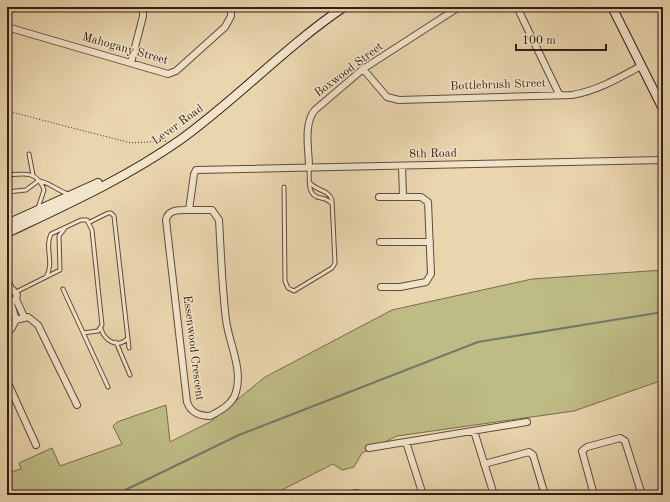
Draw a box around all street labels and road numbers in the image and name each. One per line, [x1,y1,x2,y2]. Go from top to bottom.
street label: Mahogany Street [81,31,169,67]
street label: Boxwood Street [313,40,385,100]
street label: Bottlebrush Street [450,77,546,93]
street label: Lever Road [150,103,206,147]
street label: 8th Road [409,148,457,160]
street label: Essenwood Crescent [181,295,205,401]

